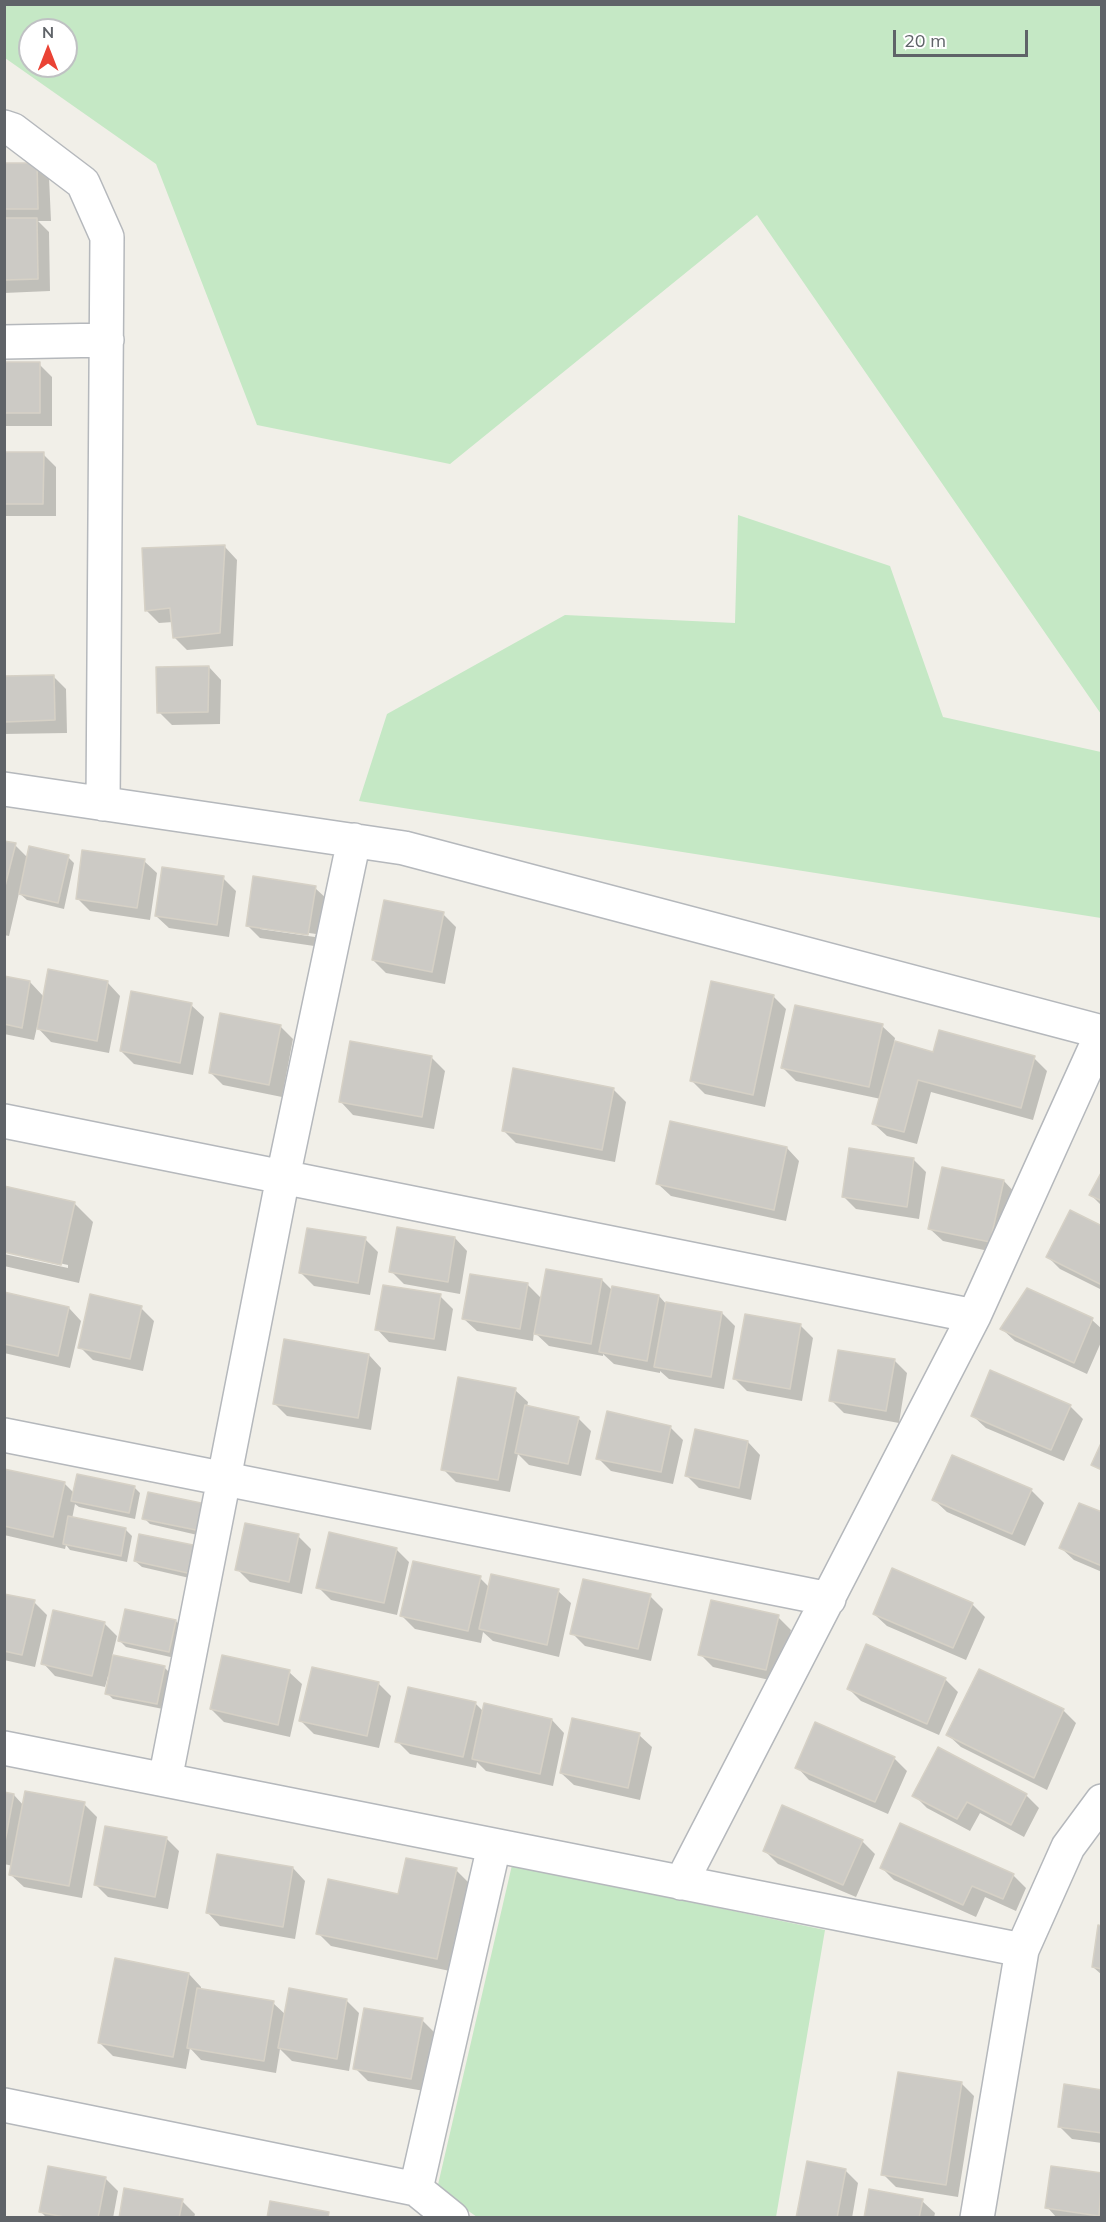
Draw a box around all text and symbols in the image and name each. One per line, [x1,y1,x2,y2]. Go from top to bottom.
north arrow [18,18,78,78]
scale bar [896,18,1031,56]
text: N [42,22,54,42]
text: 20 m [904,29,946,52]

